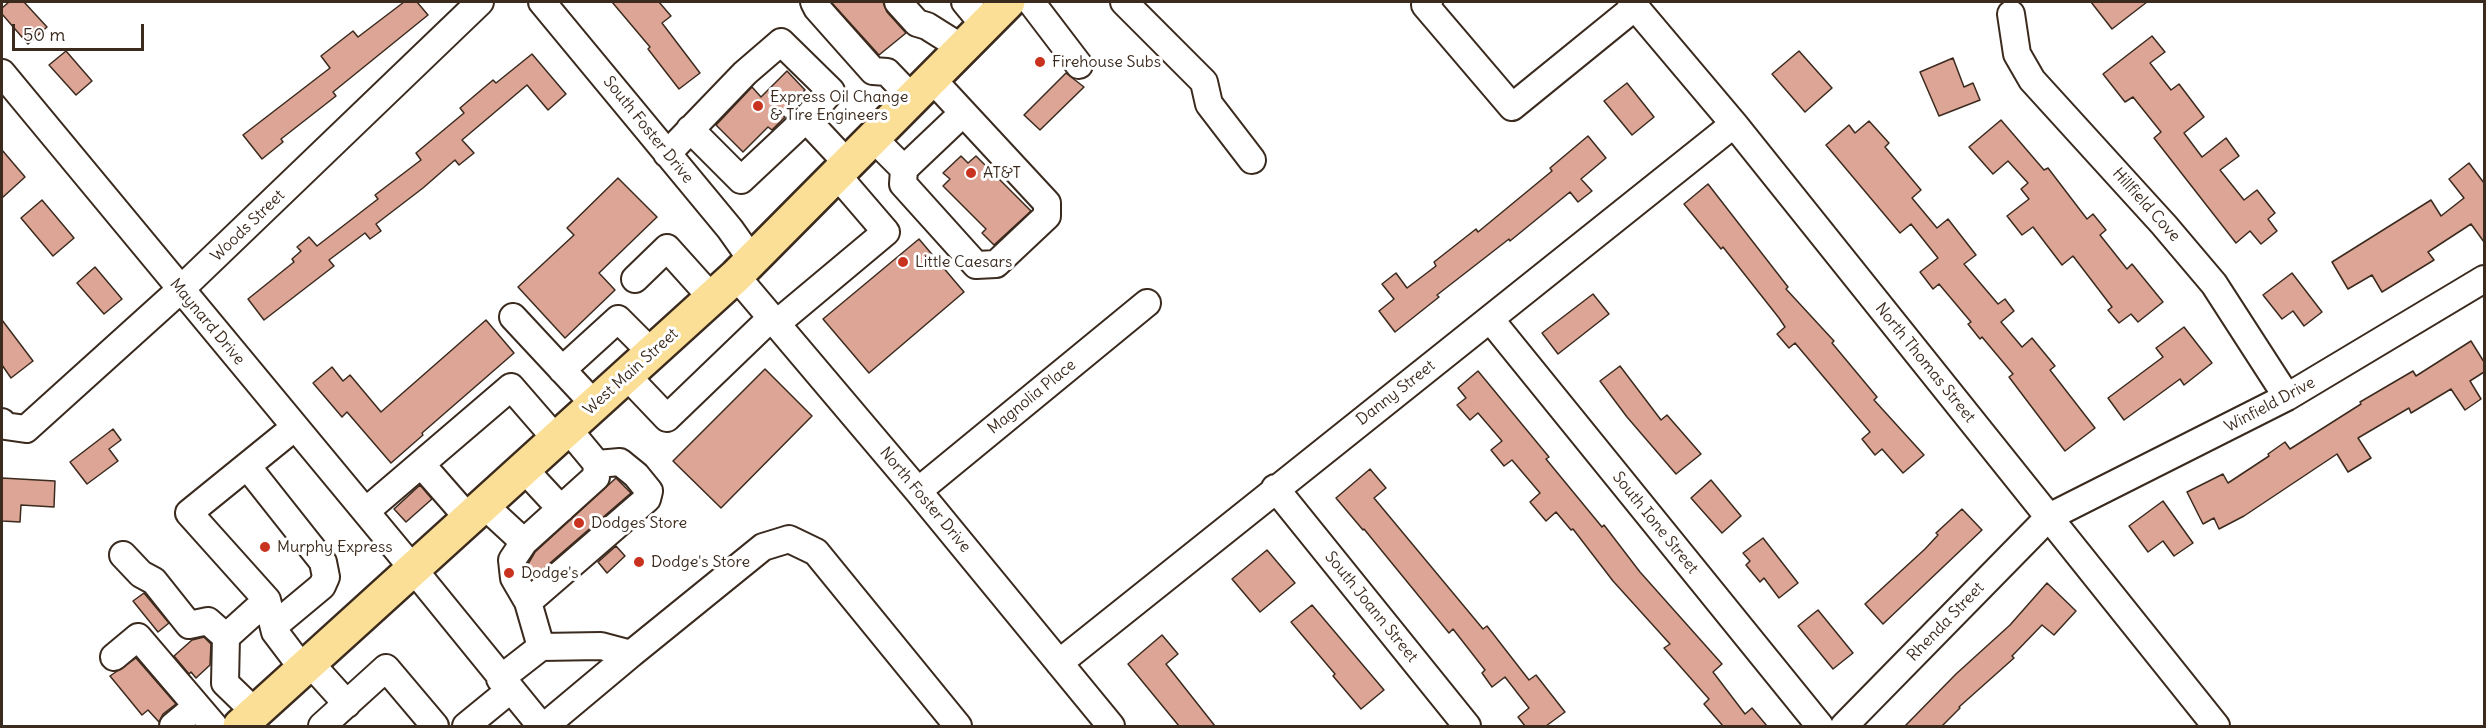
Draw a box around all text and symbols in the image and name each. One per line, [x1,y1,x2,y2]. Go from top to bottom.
scale bar [15,12,147,50]
text: 50 m [23,23,65,46]
place label: Firehouse Subs [1052,52,1161,72]
marker: Firehouse Subs [1033,55,1047,69]
street label: South Foster Drive [599,73,697,187]
place label: Express Oil Change & Tire Engineers [770,87,908,125]
marker: Express Oil Change & Tire Engineers [751,99,765,113]
place label: AT&T [983,163,1021,183]
street label: Hillfield Cove [2108,164,2184,246]
marker: AT&T [964,166,978,180]
street label: Woods Street [207,186,289,266]
place label: Little Caesars [915,252,1012,272]
marker: Little Caesars [896,255,910,269]
street label: Maynard Drive [165,275,249,369]
street label: North Thomas Street [1871,299,1979,427]
street label: West Main Street [580,325,682,419]
street label: Magnolia Place [984,356,1080,438]
street label: Danny Street [1353,356,1439,430]
street label: Winfield Drive [2222,373,2318,437]
street label: North Foster Drive [875,443,975,557]
street label: South Ione Street [1608,468,1702,578]
place label: Dodges Store [591,513,687,533]
marker: Dodges Store [572,516,586,530]
place label: Murphy Express [277,537,392,557]
marker: Murphy Express [258,540,272,554]
street label: South Joann Street [1320,548,1422,666]
place label: Dodge's Store [651,552,750,572]
marker: Dodge's Store [632,555,646,569]
place label: Dodge's [521,563,579,583]
marker: Dodge's [502,566,516,580]
street label: Rhenda Street [1904,579,1988,665]

